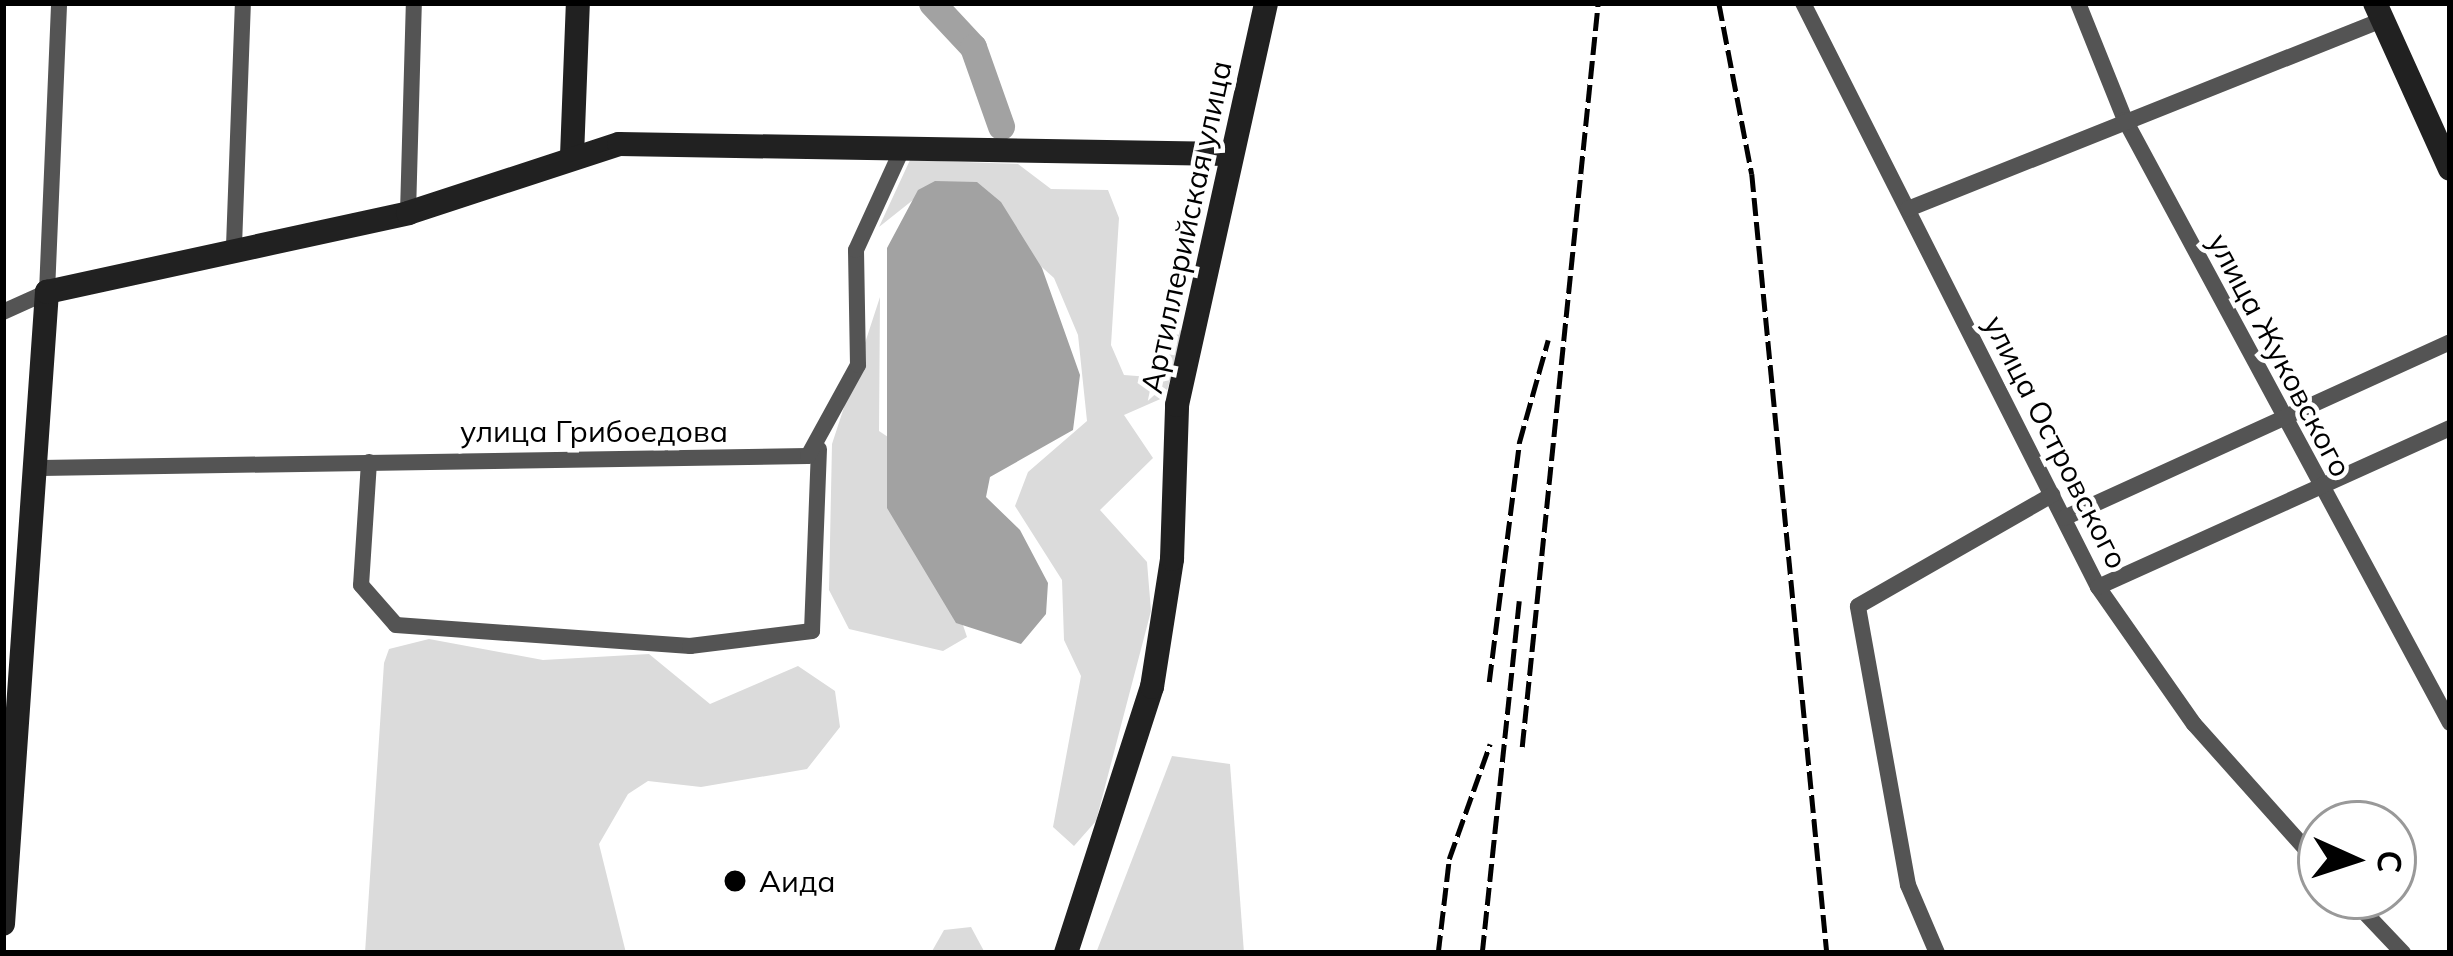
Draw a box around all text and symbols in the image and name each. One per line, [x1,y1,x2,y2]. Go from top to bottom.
street label: Артиллерийская улица [1133,57,1239,397]
street label: улица Жуковского [2201,227,2359,483]
street label: улица Островского [1977,309,2135,575]
street label: улица Грибоедова [460,413,728,449]
north arrow [2297,800,2417,920]
text: С [2369,849,2412,874]
place label: Аида [759,863,835,899]
marker: Аида [722,868,748,894]

